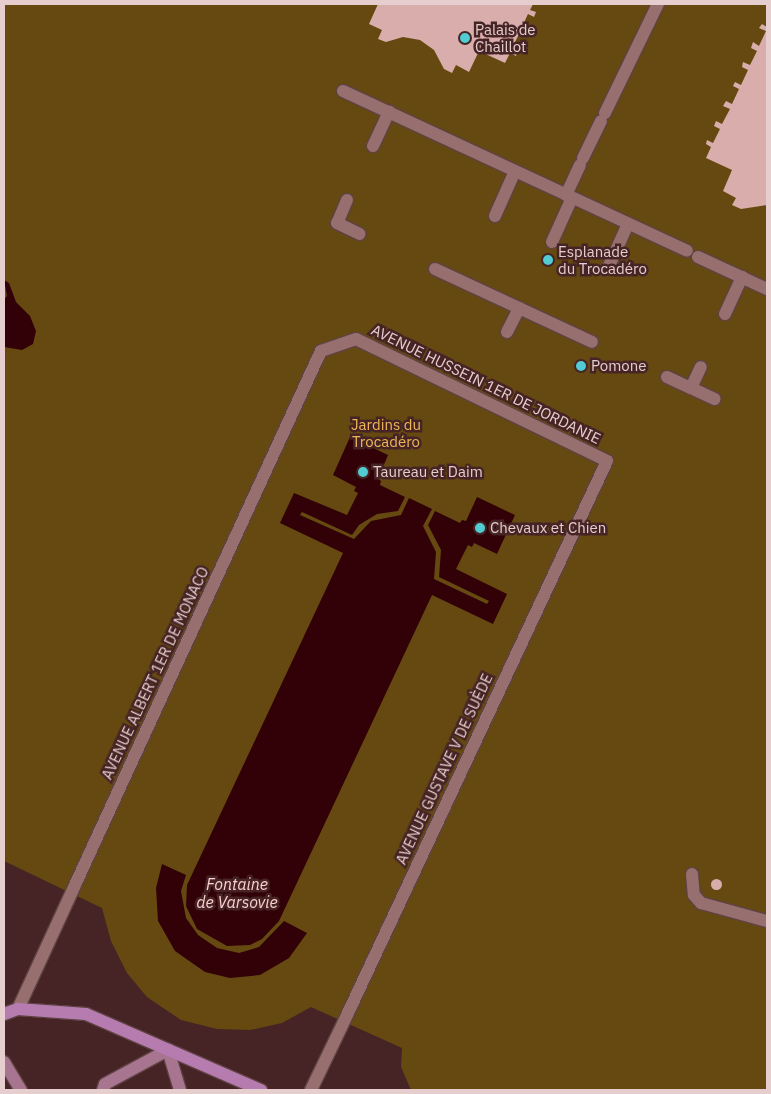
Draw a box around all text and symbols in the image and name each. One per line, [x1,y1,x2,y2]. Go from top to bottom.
place label: Palais de Chaillot [475,20,536,55]
marker: Palais de Chaillot [459,32,471,44]
place label: Esplanade du Trocadéro [558,242,647,277]
marker: Esplanade du Trocadéro [542,254,554,266]
street label: AVENUE HUSSEIN 1ER DE JORDANIE [368,320,604,448]
place label: Pomone [591,357,646,375]
marker: Pomone [575,360,587,372]
park label: Jardins du Trocadéro [351,415,421,450]
place label: Taureau et Daim [373,463,483,481]
marker: Taureau et Daim [357,466,369,478]
place label: Chevaux et Chien [490,519,606,537]
marker: Chevaux et Chien [474,522,486,534]
street label: AVENUE ALBERT 1ER DE MONACO [98,564,212,782]
street label: AVENUE GUSTAVE V DE SUÈDE [392,671,496,867]
water label: Fontaine de Varsovie [196,874,278,912]

